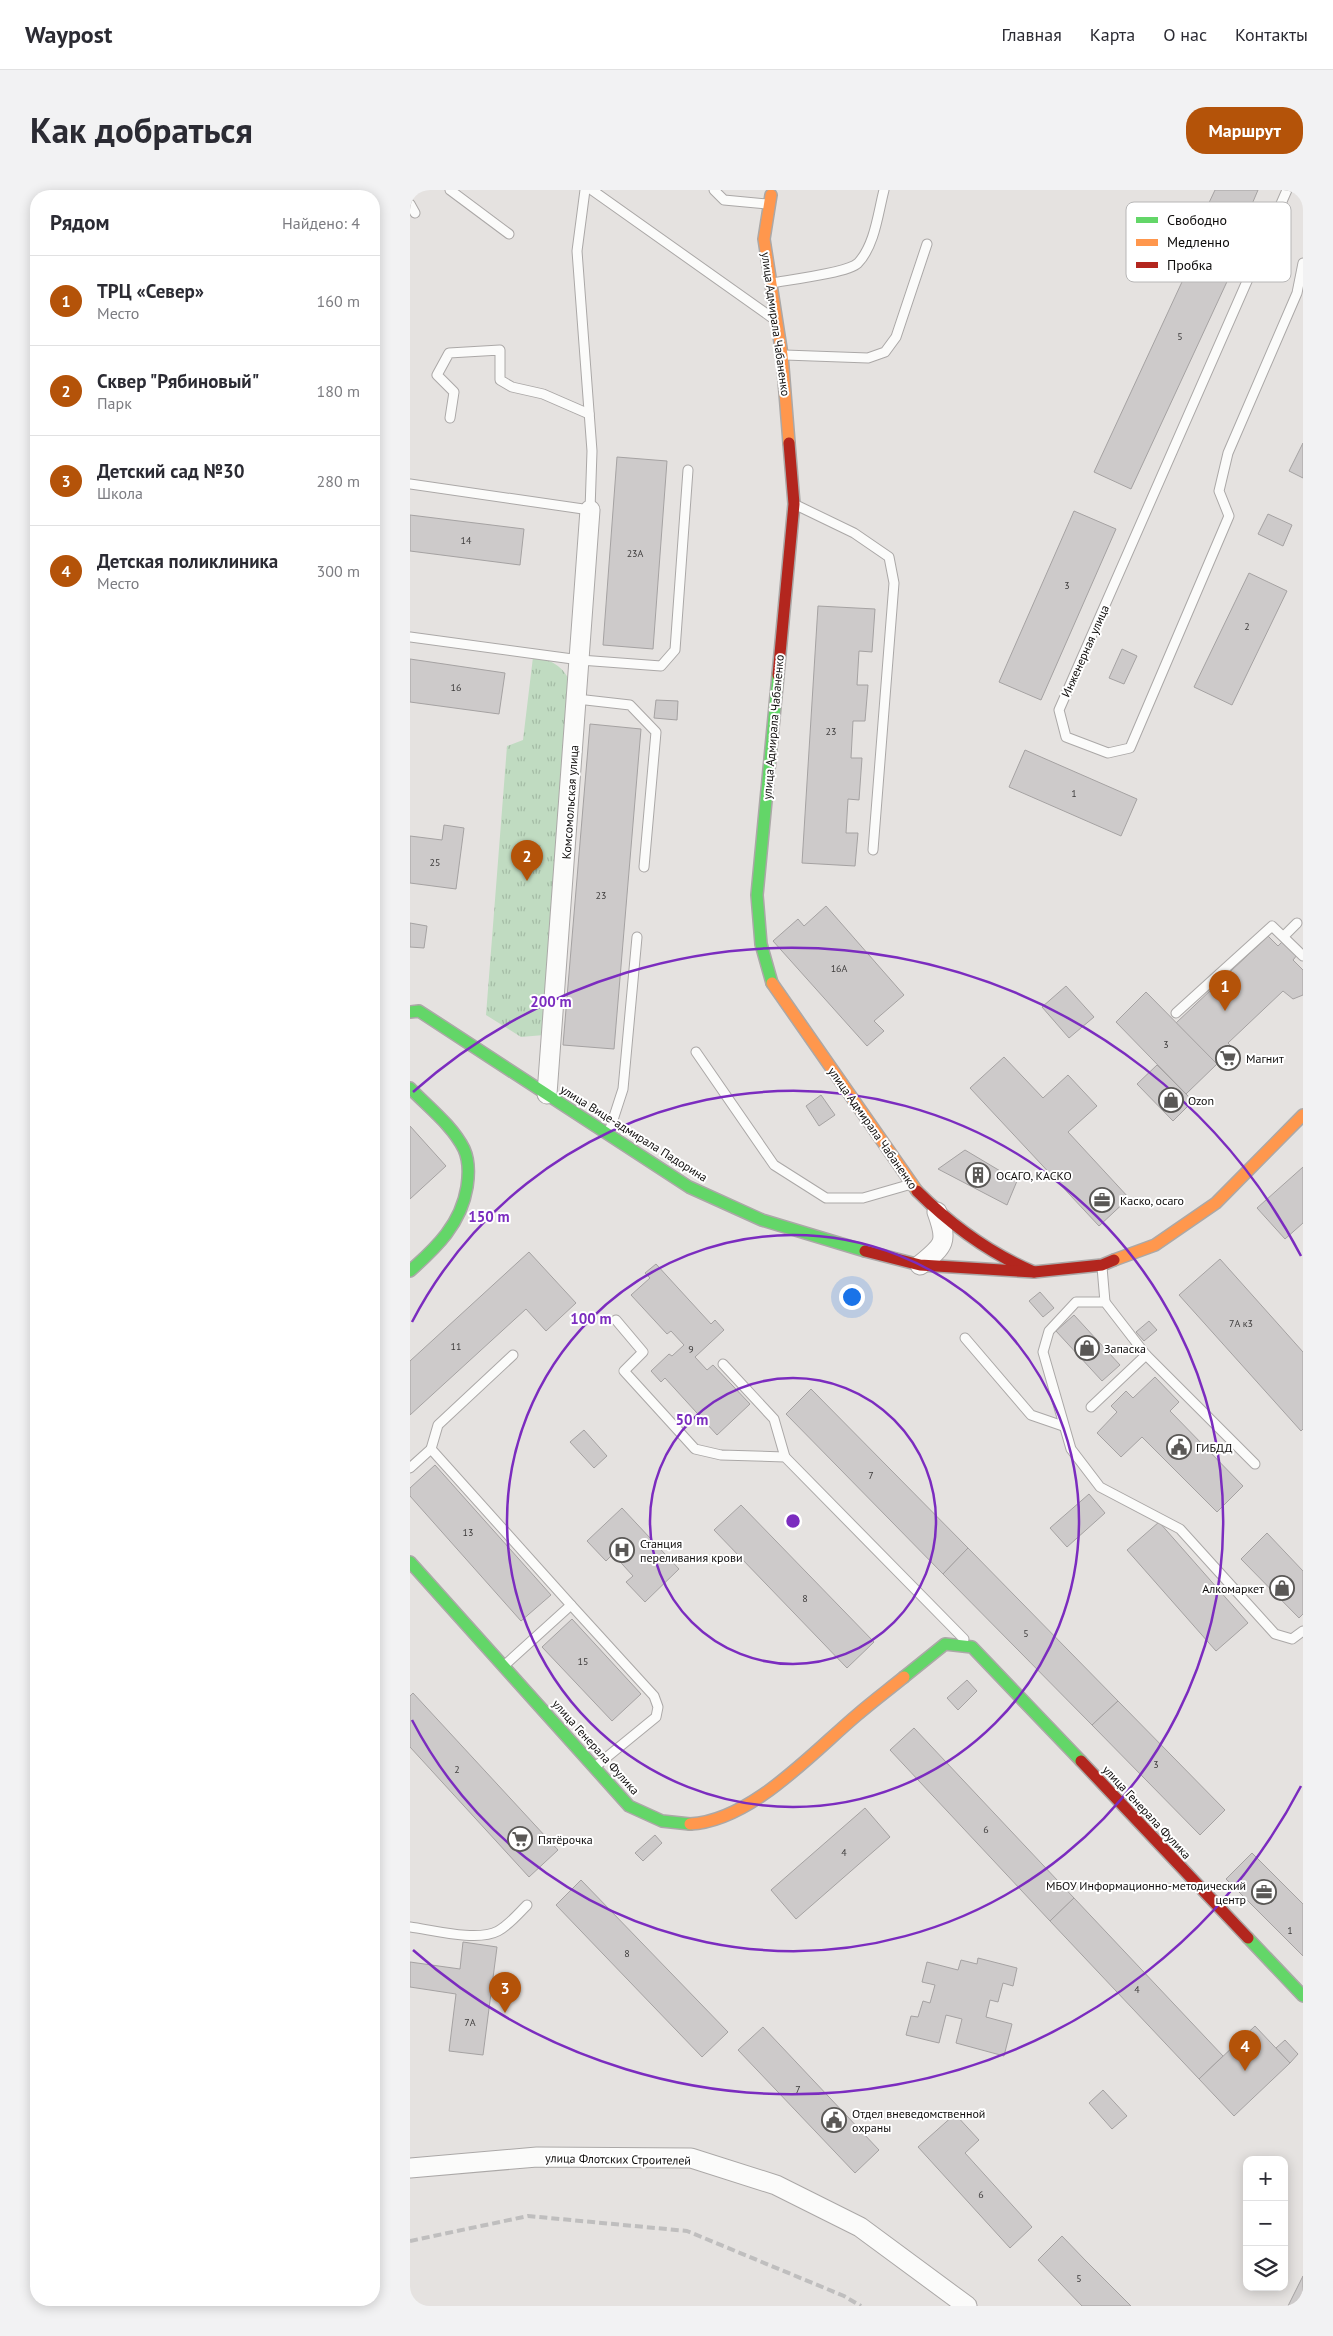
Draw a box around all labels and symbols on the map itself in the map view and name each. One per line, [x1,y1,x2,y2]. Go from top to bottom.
legend [1126,202,1291,282]
text: Свободно [1167,211,1227,229]
text: Медленно [1167,233,1230,251]
street label: улица Адмирала Чабаненко [758,251,794,397]
text: Пробка [1167,256,1212,274]
house number: 5 [1177,330,1183,343]
house number: 14 [461,534,472,547]
house number: 23А [627,547,644,560]
house number: 3 [1064,579,1070,592]
street label: Инженерная улица [1058,602,1112,700]
house number: 2 [1244,620,1250,633]
street label: улица Адмирала Чабаненко [759,654,787,800]
house number: 16 [451,681,461,694]
house number: 23 [826,725,836,738]
street label: Комсомольская улица [559,744,581,860]
house number: 1 [1071,787,1077,800]
pin: 2 [511,840,543,881]
house number: 25 [430,856,440,869]
house number: 23 [596,889,606,902]
house number: 16А [831,962,848,975]
pin: 1 [1209,970,1241,1011]
text: 200 m [530,992,572,1011]
house number: 3 [1163,1038,1169,1051]
supermarket icon: Магнит [1215,1045,1241,1071]
place label: Магнит [1246,1051,1284,1066]
street label: улица Адмирала Чабаненко [825,1064,921,1192]
street label: улица Вице-адмирала Падорина [558,1081,710,1185]
shop icon: Ozon [1158,1087,1184,1113]
place label: Ozon [1188,1093,1214,1108]
building icon: ОСАГО, КАСКО [965,1162,991,1188]
place label: ОСАГО, КАСКО [996,1168,1072,1183]
office icon: Каско, осаго [1089,1187,1115,1213]
place label: Каско, осаго [1120,1193,1184,1208]
text: 150 m [468,1207,510,1226]
your location [839,1284,865,1310]
text: 100 m [570,1309,612,1328]
house number: 7А к3 [1229,1317,1253,1330]
shop icon: Запаска [1074,1335,1100,1361]
house number: 11 [451,1340,461,1353]
place label: Запаска [1104,1341,1146,1356]
house number: 9 [688,1343,694,1356]
text: 50 m [676,1410,708,1429]
public building icon: ГИБДД [1166,1434,1192,1460]
place label: ГИБДД [1196,1440,1232,1455]
house number: 7 [868,1469,874,1482]
centre of rings [784,1512,802,1530]
house number: 13 [463,1526,473,1539]
place label: Станция переливания крови [640,1536,743,1565]
hospital icon: Станция переливания крови [609,1537,635,1563]
shop icon: Алкомаркет [1269,1575,1295,1601]
place label: Алкомаркет [1202,1581,1264,1596]
house number: 8 [802,1592,808,1605]
house number: 5 [1023,1627,1029,1640]
house number: 15 [578,1655,588,1668]
street label: улица Генерала Фулика [549,1696,643,1798]
house number: 3 [1153,1758,1159,1771]
street label: улица Генерала Фулика [1100,1762,1194,1862]
house number: 2 [454,1763,460,1776]
house number: 6 [983,1823,989,1836]
supermarket icon: Пятёрочка [507,1826,533,1852]
place label: Пятёрочка [538,1832,593,1847]
house number: 4 [841,1846,847,1859]
place label: МБОУ Информационно-методический центр [1046,1878,1246,1907]
office icon: МБОУ Информационно-методический центр [1251,1879,1277,1905]
house number: 1 [1287,1924,1293,1937]
house number: 8 [624,1947,630,1960]
pin: 3 [489,1972,521,2013]
house number: 4 [1134,1983,1140,1996]
house number: 7А [464,2016,476,2029]
pin: 4 [1229,2030,1261,2071]
house number: 7 [795,2083,801,2096]
place label: Отдел вневедомственной охраны [852,2106,985,2135]
public building icon: Отдел вневедомственной охраны [821,2107,847,2133]
street label: улица Флотских Строителей [545,2150,691,2168]
house number: 6 [978,2188,984,2201]
house number: 5 [1076,2272,1082,2285]

